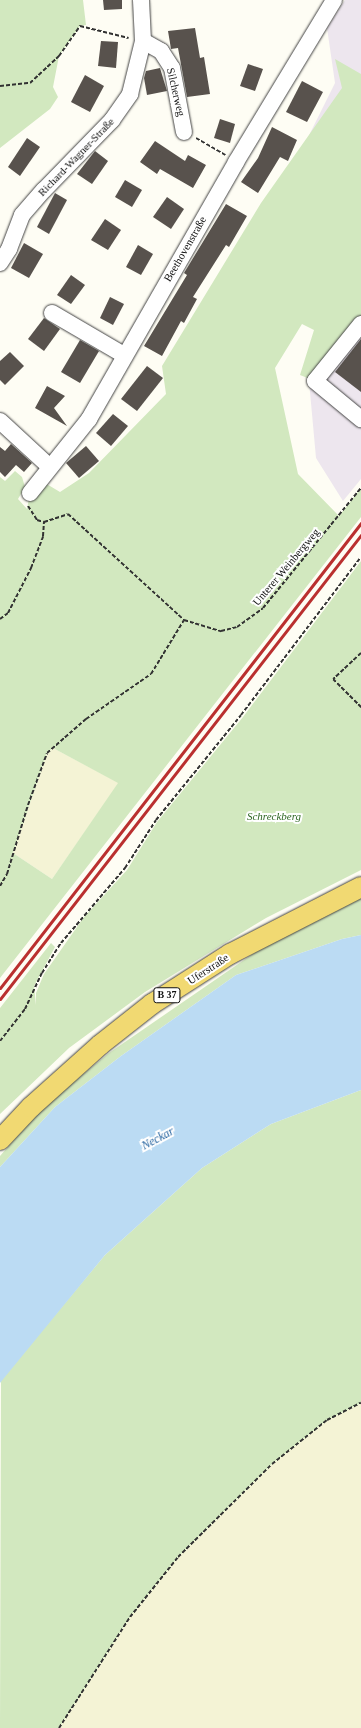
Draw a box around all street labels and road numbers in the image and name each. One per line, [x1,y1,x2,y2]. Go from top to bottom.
street label: Silcherweg [164,66,188,118]
street label: Richard-Wagner-Straße [35,115,117,199]
street label: Beethovenstraße [161,214,209,284]
street label: Unterer Weinbergweg [250,526,322,608]
street label: Uferstraße [185,951,231,987]
road number: B 37 [153,987,181,1003]

